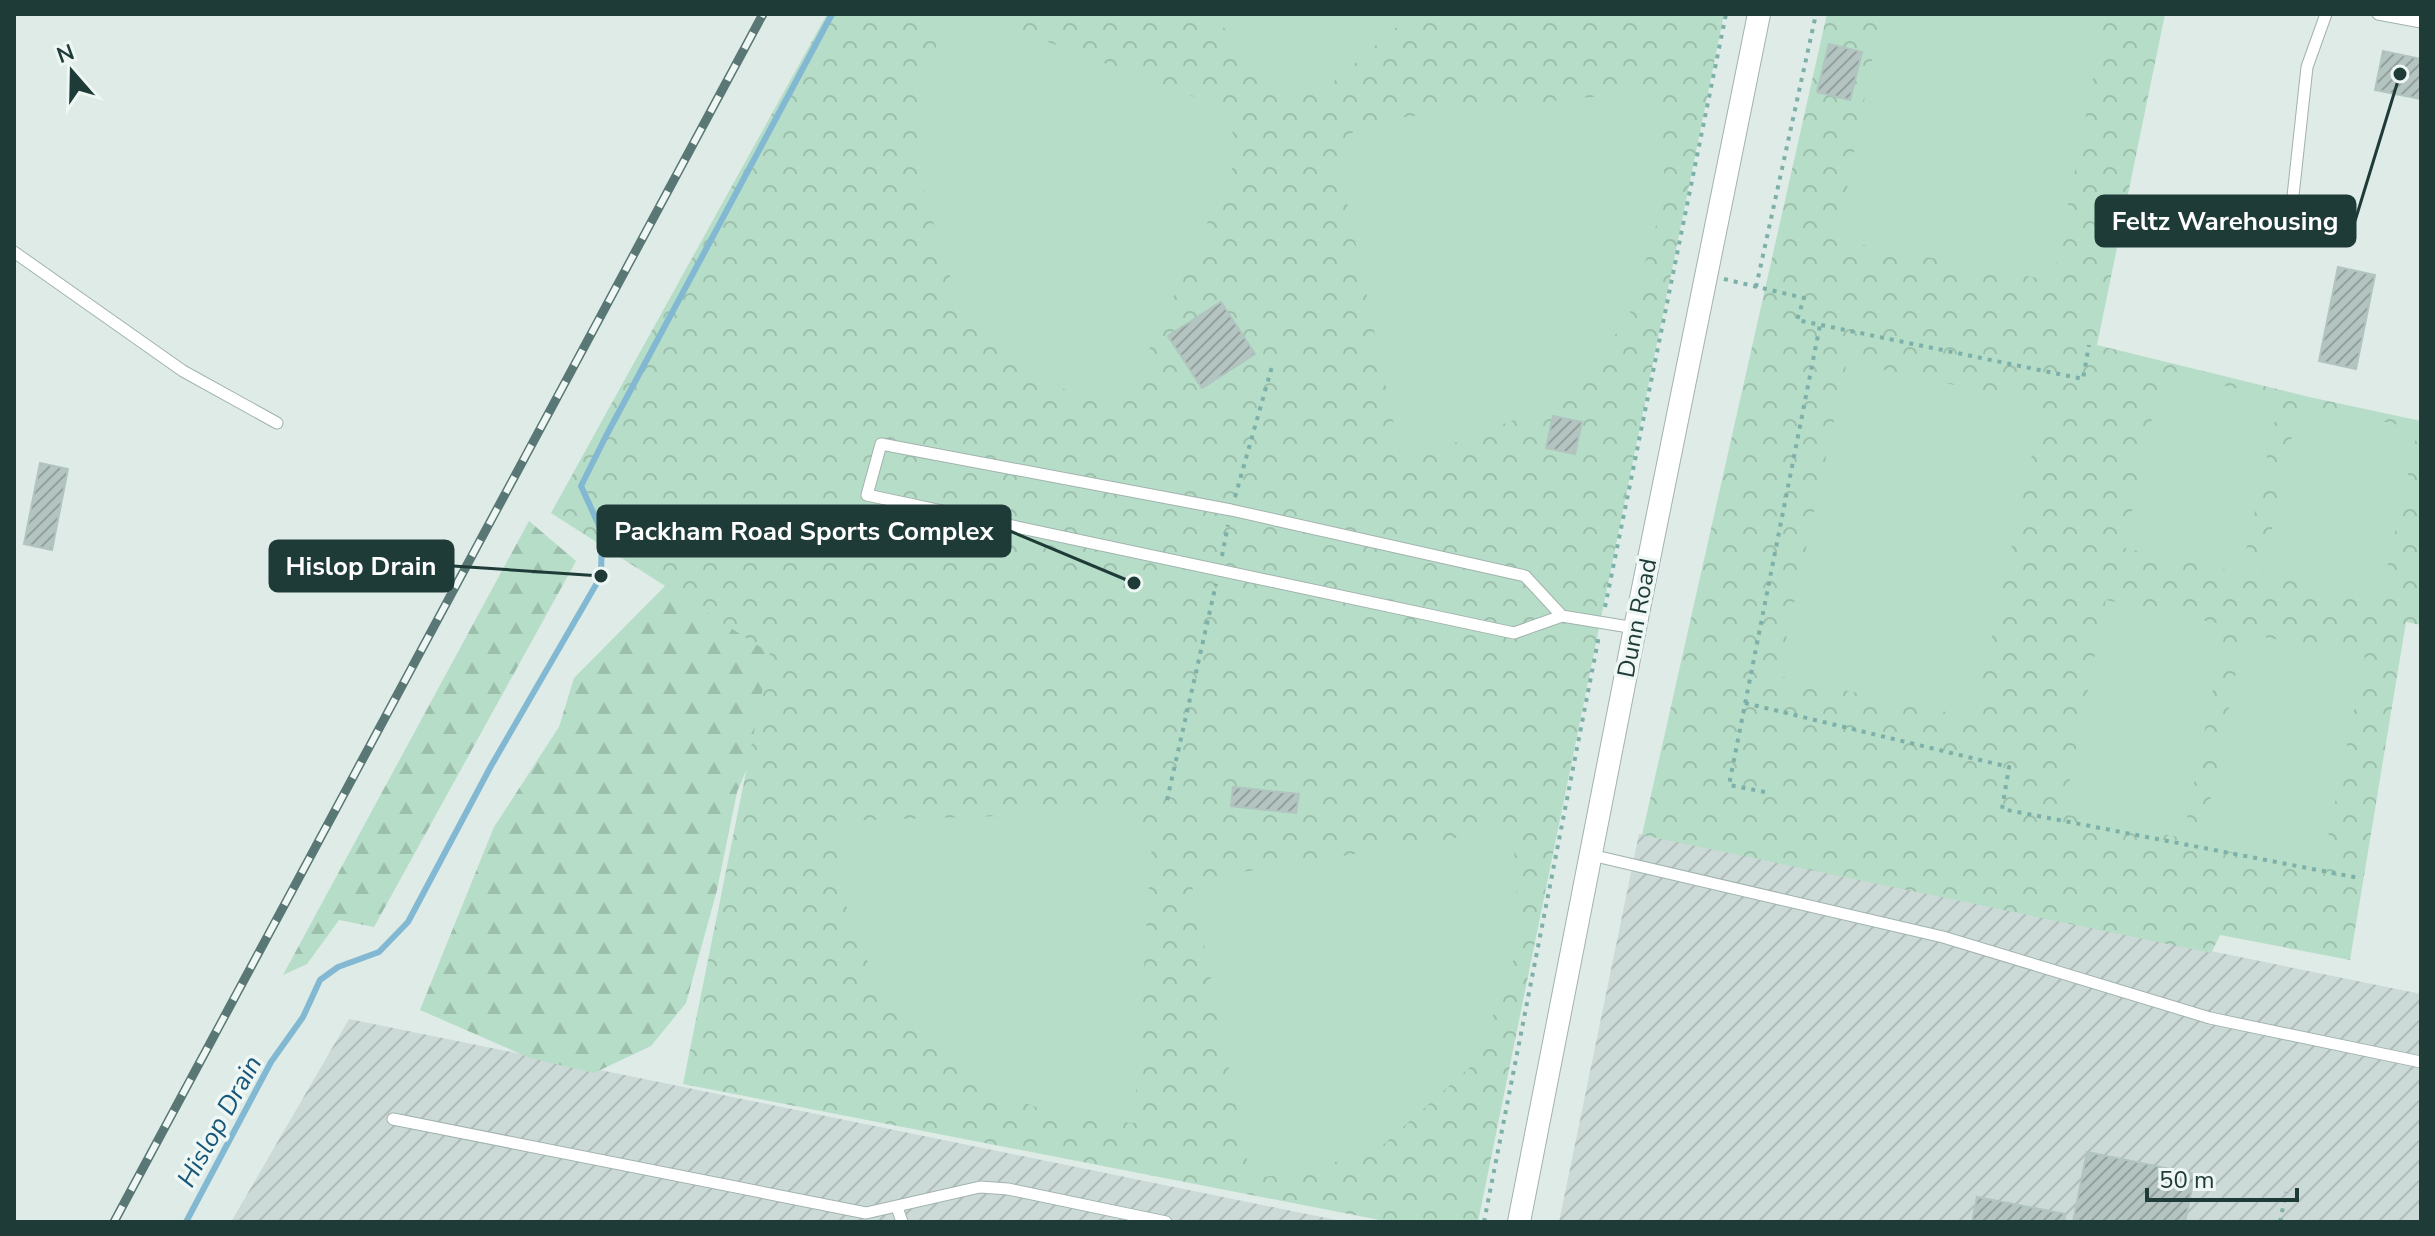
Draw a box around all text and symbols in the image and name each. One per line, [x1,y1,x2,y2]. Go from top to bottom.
north arrow [32,32,112,112]
text: N [53,37,78,71]
callout: Feltz Warehousing [2096,196,2355,246]
text: Feltz Warehousing [2112,204,2338,239]
callout: Packham Road Sports Complex [598,506,1010,556]
text: Packham Road Sports Complex [614,514,995,549]
callout: Hislop Drain [270,541,453,591]
text: Hislop Drain [285,549,437,584]
street label: Dunn Road [1610,556,1664,680]
water label: Hislop Drain [169,1049,270,1193]
scale bar [2147,1152,2297,1202]
text: 50 m [2159,1164,2215,1196]

